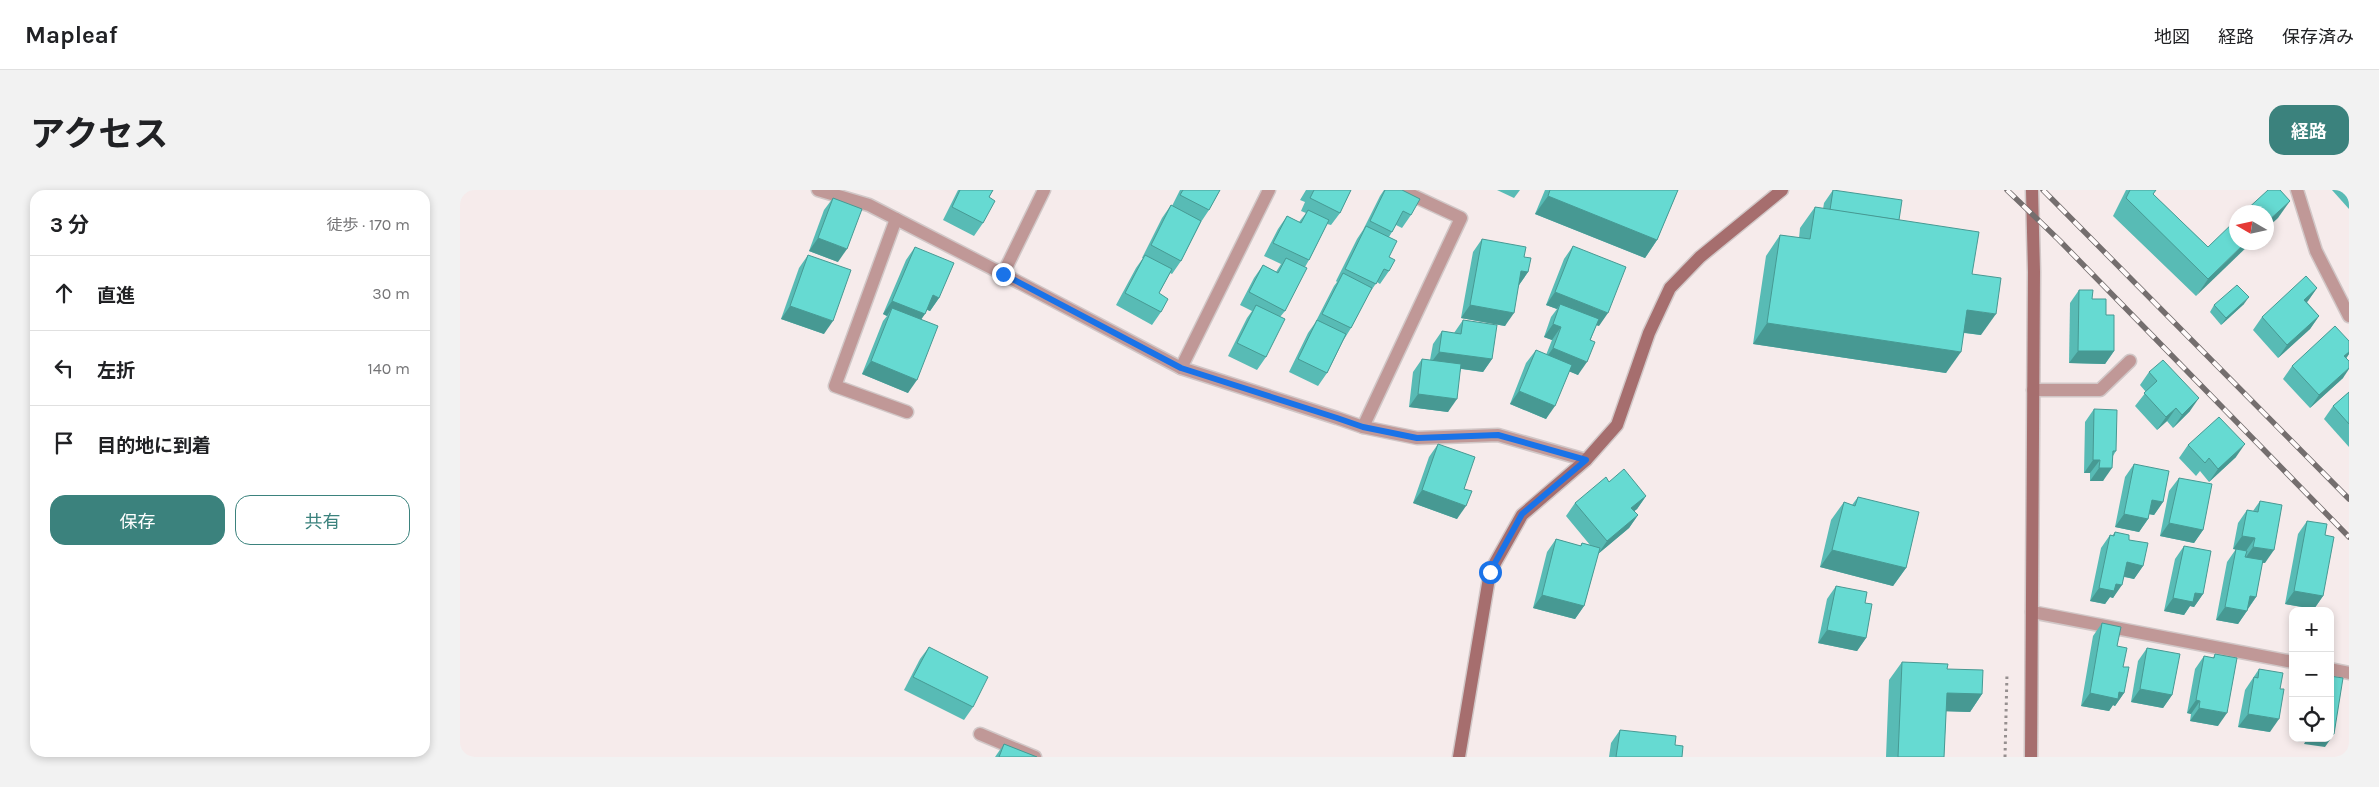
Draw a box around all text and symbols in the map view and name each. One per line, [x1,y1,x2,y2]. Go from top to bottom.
text: Mapleaf [25,21,118,49]
text: 地図 [2154,26,2190,48]
text: 経路 [2218,26,2254,48]
text: 保存済み [2282,26,2354,48]
button: 経路 [2269,105,2349,155]
text: アクセス [30,114,168,155]
north arrow [2229,205,2274,250]
text: 3 分 [50,213,89,237]
text: 徒歩 · 170 m [326,215,410,234]
route end [992,263,1015,286]
icon: ahead [50,279,78,307]
text: 30 m [372,284,410,303]
text: 直進 [97,285,135,307]
icon: left [50,354,78,382]
text: 140 m [368,359,410,378]
text: 左折 [97,360,135,382]
icon: arrive [50,429,78,457]
text: 目的地に到着 [97,435,211,457]
button: 保存 [50,495,225,545]
button: 共有 [235,495,410,545]
route start [1479,561,1502,584]
map controls [2289,607,2334,742]
button: + [2289,607,2334,652]
button: − [2289,652,2334,697]
button: locate [2289,697,2334,742]

